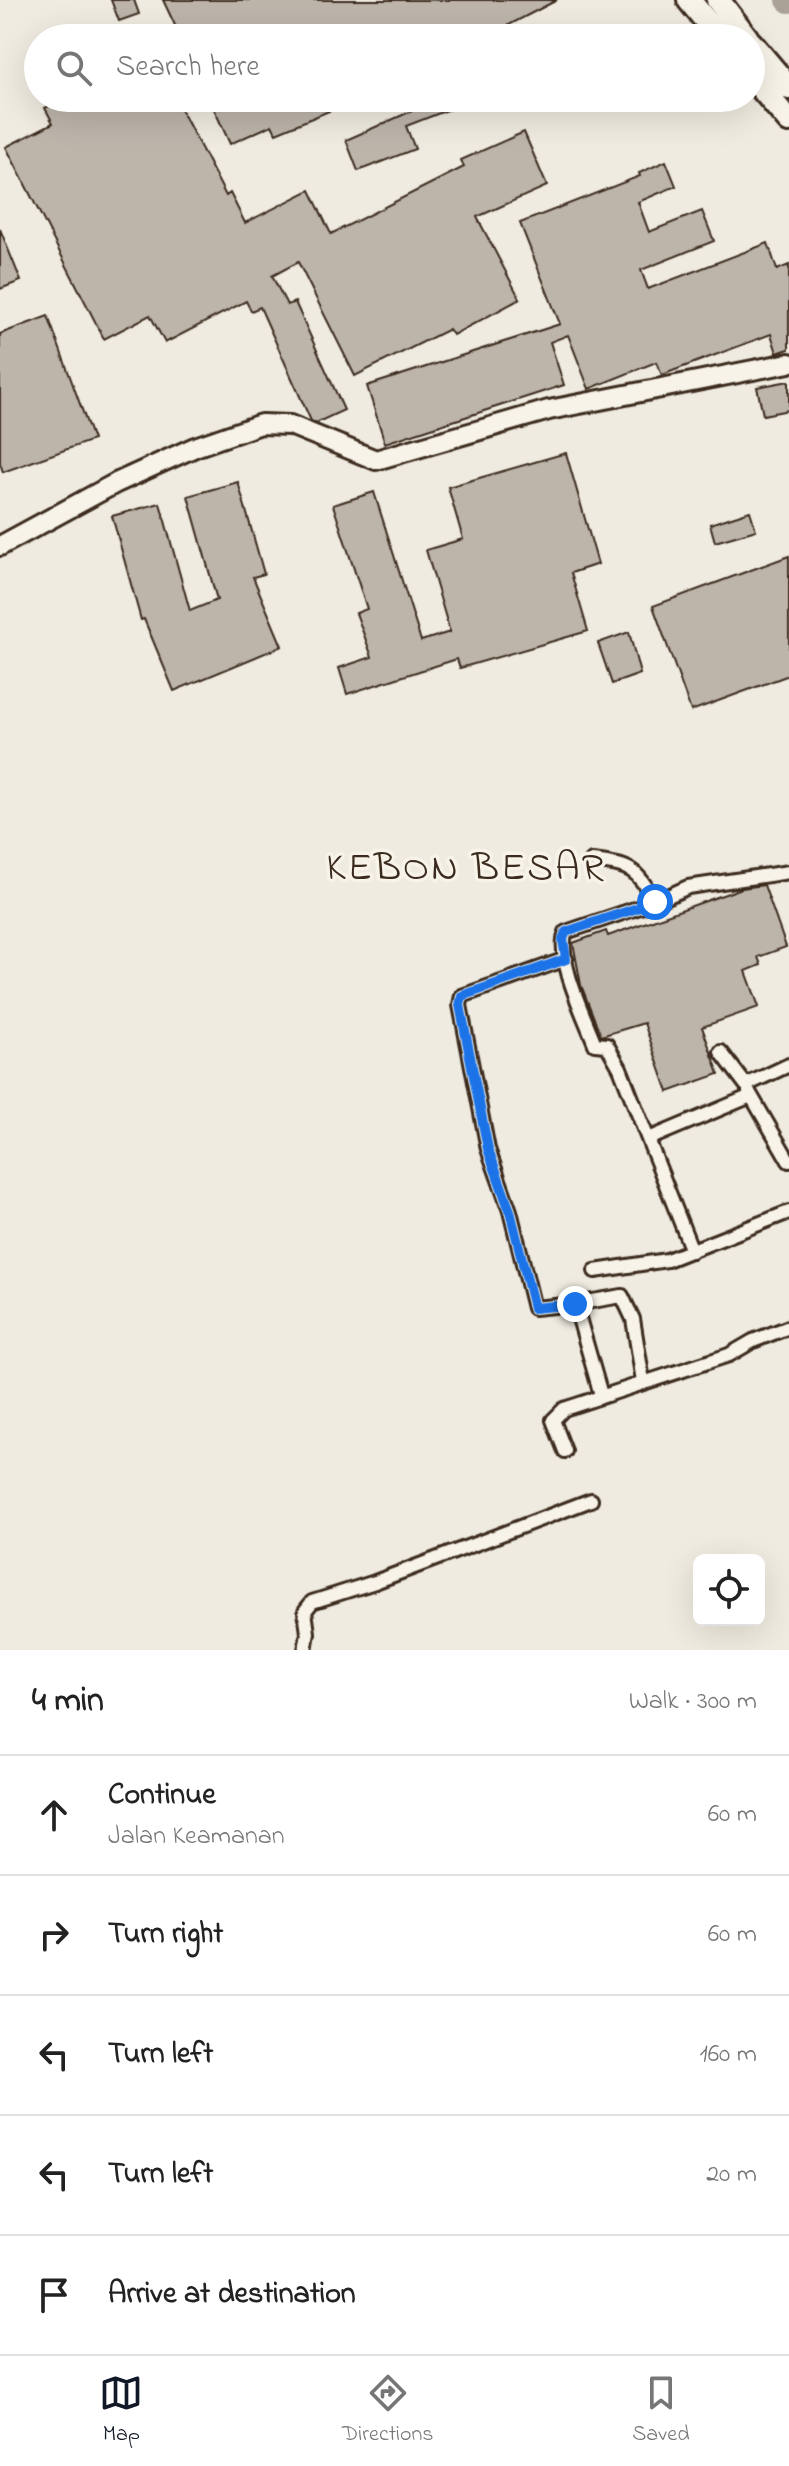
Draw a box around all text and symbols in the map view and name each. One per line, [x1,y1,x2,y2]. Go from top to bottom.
search box [24,24,765,112]
icon: search [52,46,96,90]
text: Search here [116,46,260,90]
district label: KEBON BESAR [326,840,606,899]
route start [637,884,673,920]
route end [557,1286,593,1322]
map controls [693,1554,765,1626]
button: locate [693,1554,765,1626]
text: 4 min [32,1677,104,1727]
text: Walk · 300 m [629,1683,757,1721]
text: Continue [108,1774,216,1818]
icon: ahead [32,1793,76,1837]
text: 60 m [708,1796,757,1834]
text: Jalan Keamanan [108,1818,285,1856]
icon: right [32,1913,76,1957]
text: Turn right [108,1913,223,1957]
text: 60 m [708,1916,757,1954]
icon: left [32,2033,76,2077]
text: Turn left [108,2033,213,2077]
text: 160 m [699,2036,757,2074]
icon: left [32,2153,76,2197]
text: Turn left [108,2153,213,2197]
text: 20 m [706,2156,757,2194]
icon: arrive [32,2273,76,2317]
text: Arrive at destination [108,2273,356,2317]
tab: Map [99,2371,143,2451]
tab: Directions [342,2371,433,2451]
tab: Saved [632,2371,690,2451]

